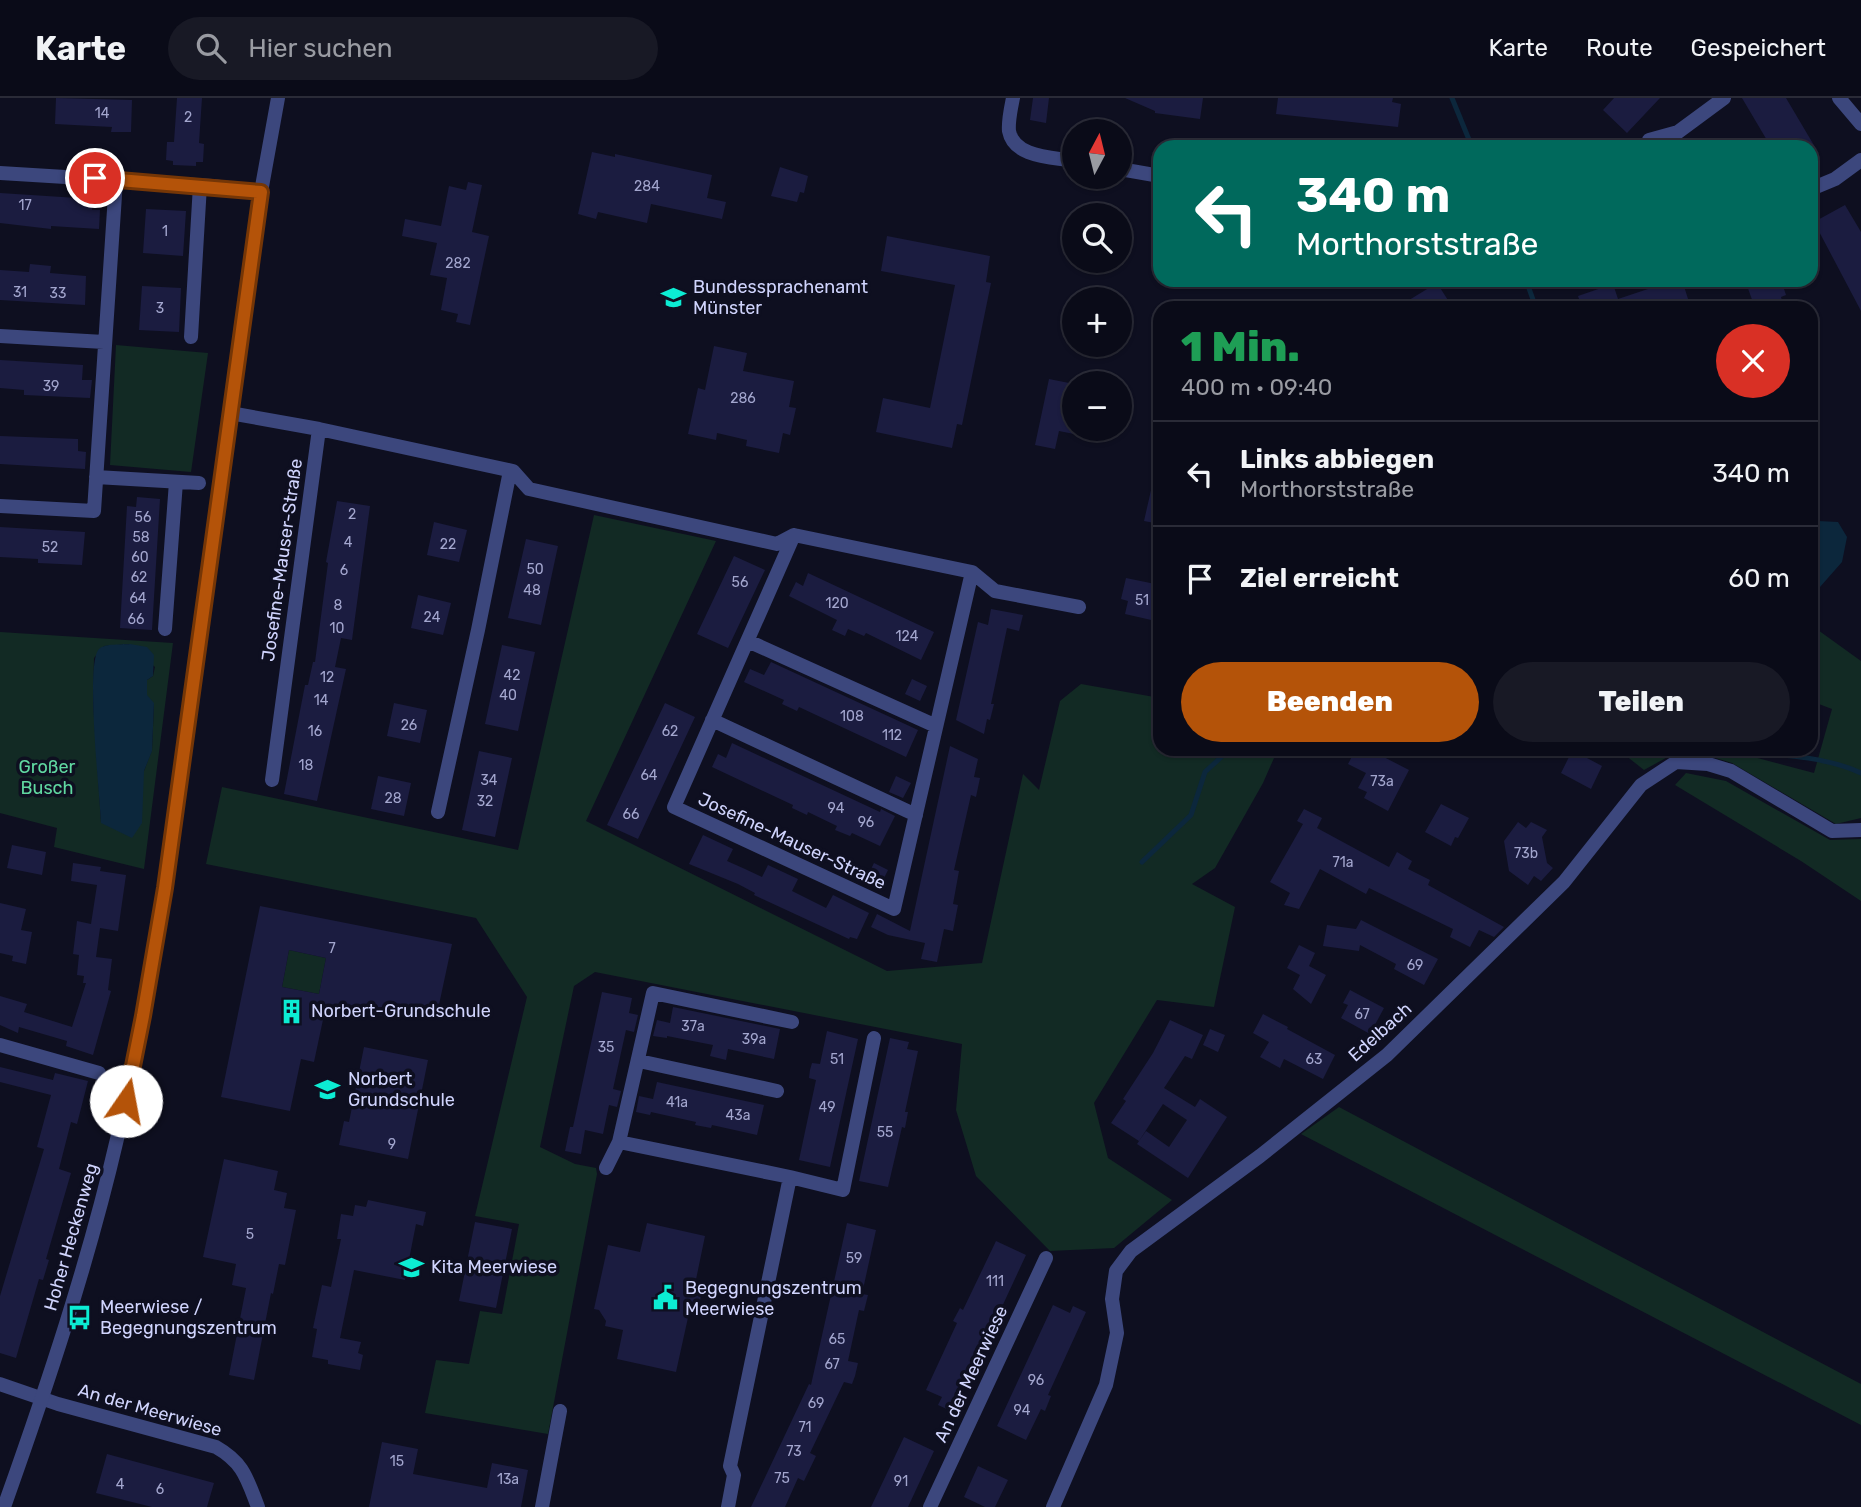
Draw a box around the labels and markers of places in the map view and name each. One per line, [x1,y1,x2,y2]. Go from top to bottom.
pin [65,148,125,208]
place label: Bundessprachenamt Münster [693,276,868,319]
school or university icon: Bundessprachenamt Münster [659,283,687,311]
building icon: Norbert-Grundschule [277,997,305,1025]
place label: Norbert-Grundschule [311,1000,491,1022]
place label: Norbert Grundschule [348,1068,455,1111]
school or university icon: Norbert Grundschule [314,1075,342,1103]
school or university icon: Kita Meerwiese [397,1253,425,1281]
place label: Kita Meerwiese [431,1256,557,1278]
place label: Begegnungszentrum Meerwiese [685,1277,862,1320]
public building icon: Begegnungszentrum Meerwiese [651,1284,679,1312]
place label: Meerwiese / Begegnungszentrum [100,1296,277,1339]
bus stop icon: Meerwiese / Begegnungszentrum [66,1303,94,1331]

